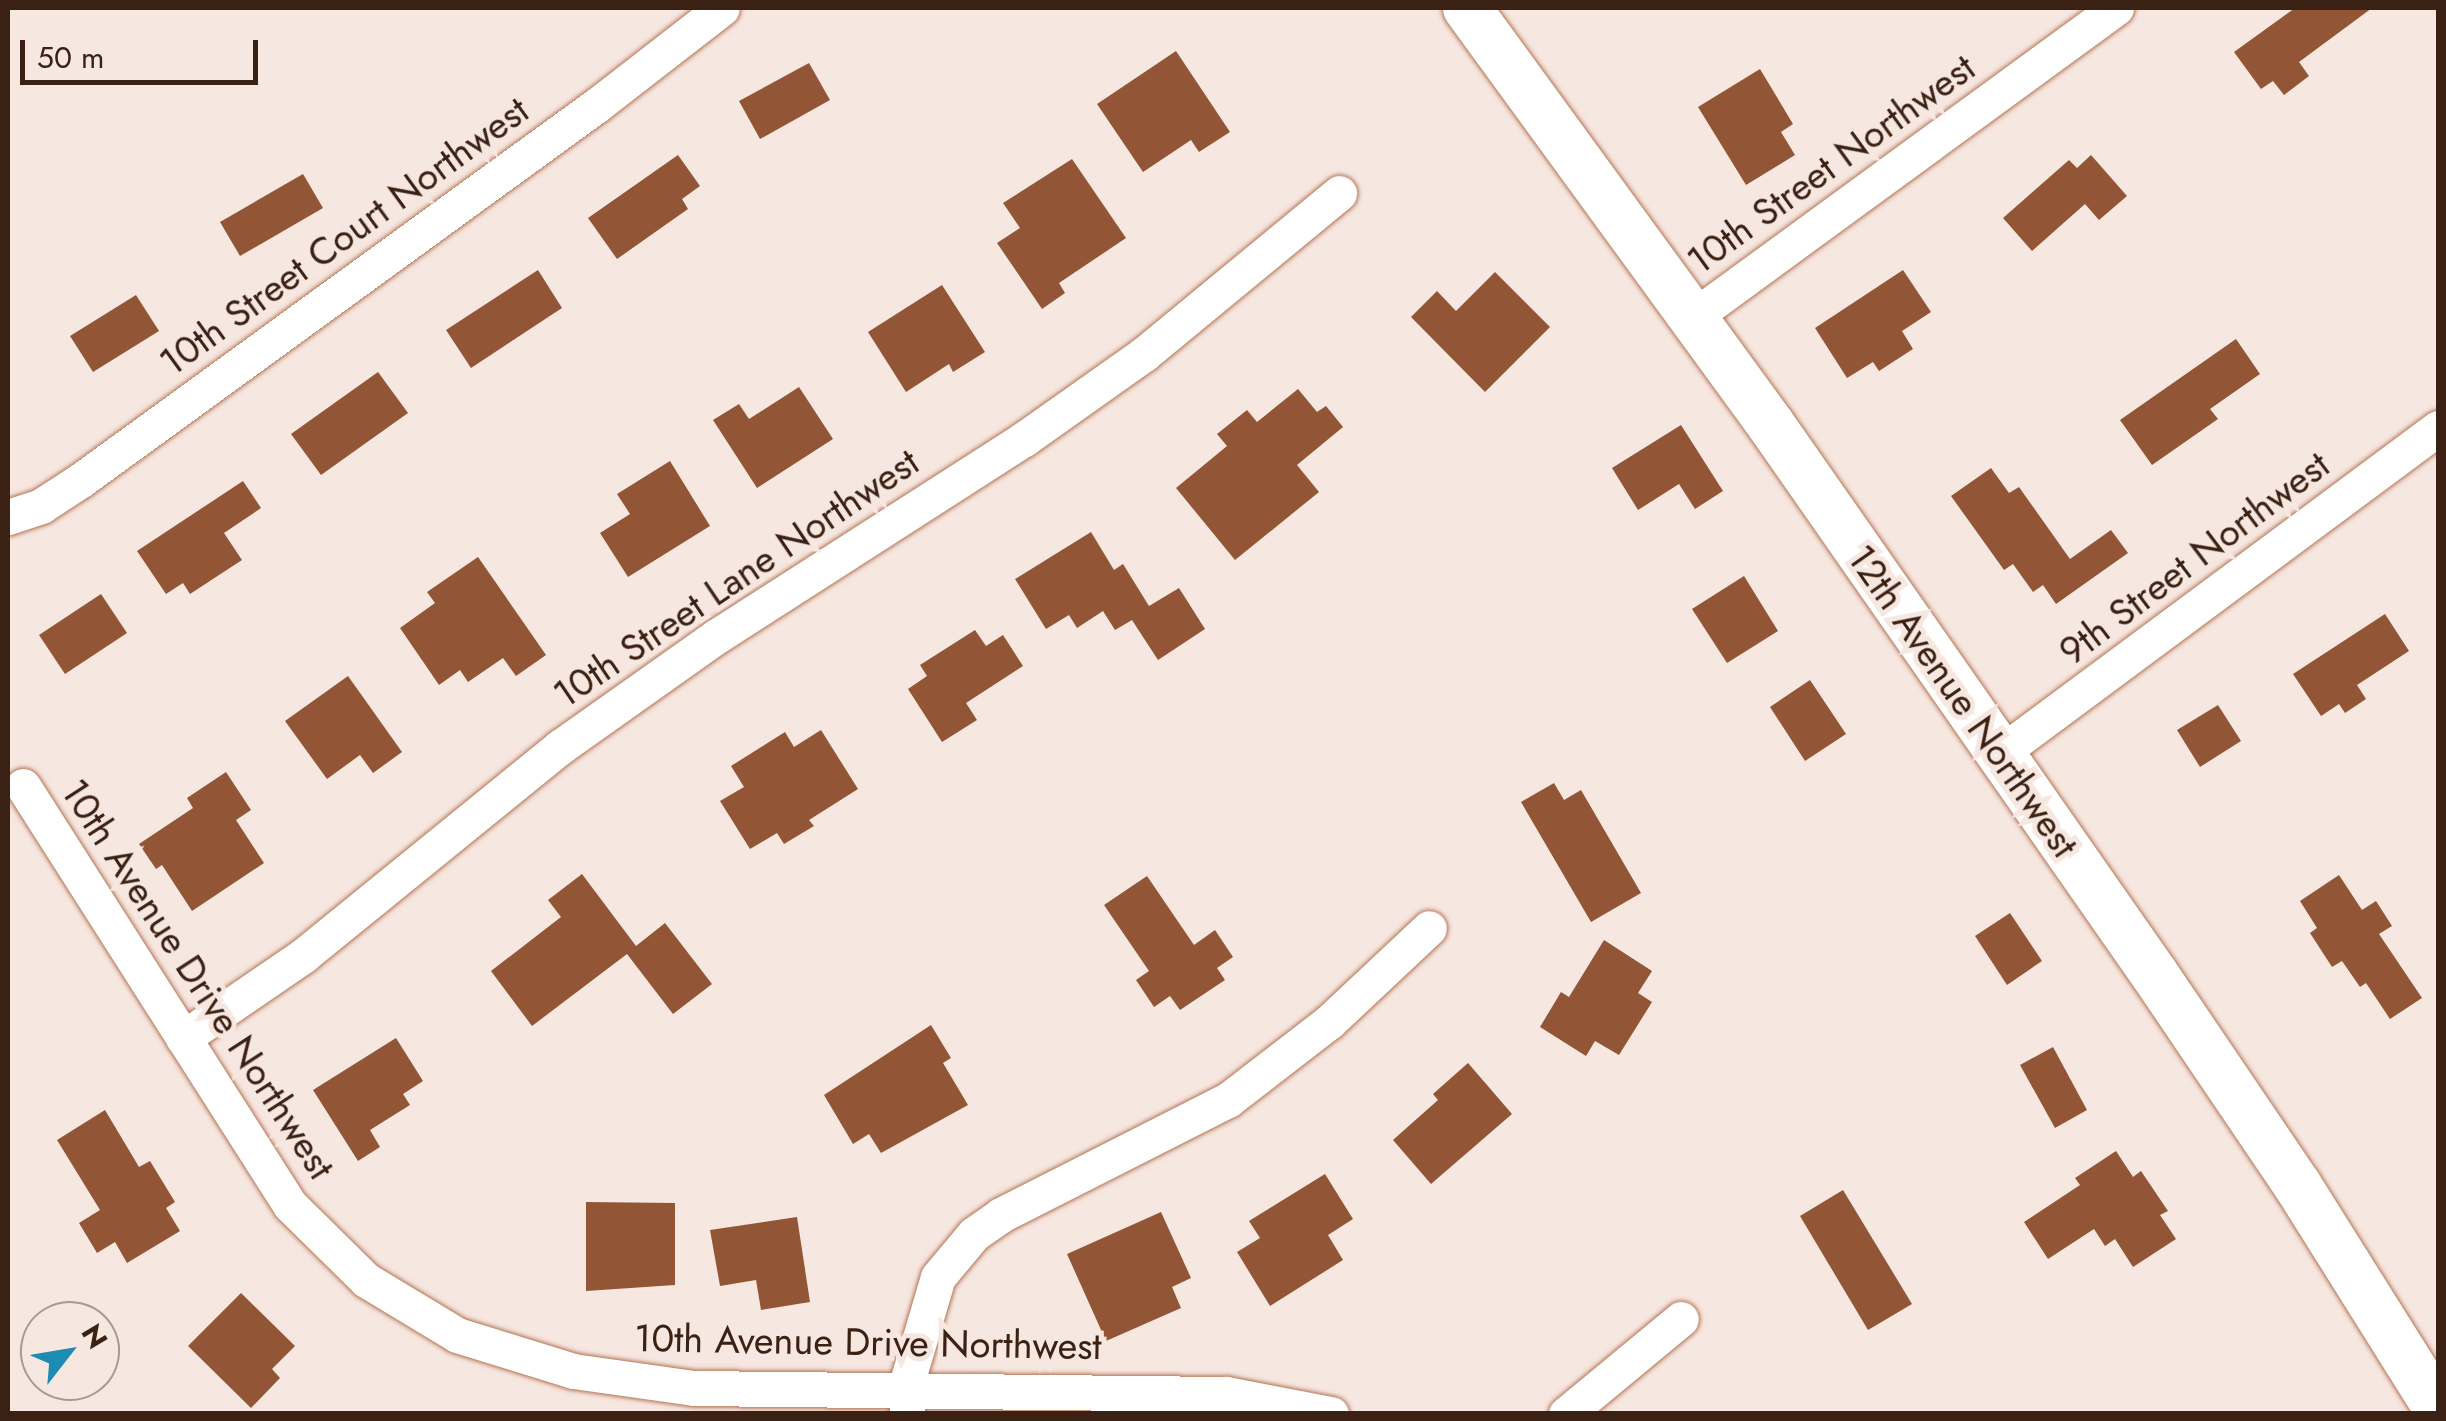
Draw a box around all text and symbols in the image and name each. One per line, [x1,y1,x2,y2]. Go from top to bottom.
scale bar [25,20,262,82]
text: 50 m [37,36,104,79]
street label: 10th Street Northwest [1679,45,1983,283]
street label: 10th Street Court Northwest [151,87,537,385]
street label: 10th Street Lane Northwest [545,439,927,717]
street label: 9th Street Northwest [2050,442,2338,674]
street label: 12th Avenue Northwest [1838,536,2088,866]
street label: 10th Avenue Drive Northwest [52,771,344,1187]
north arrow [20,1301,120,1401]
street label: 10th Avenue Drive Northwest [634,1315,1102,1369]
text: N [71,1316,118,1356]

